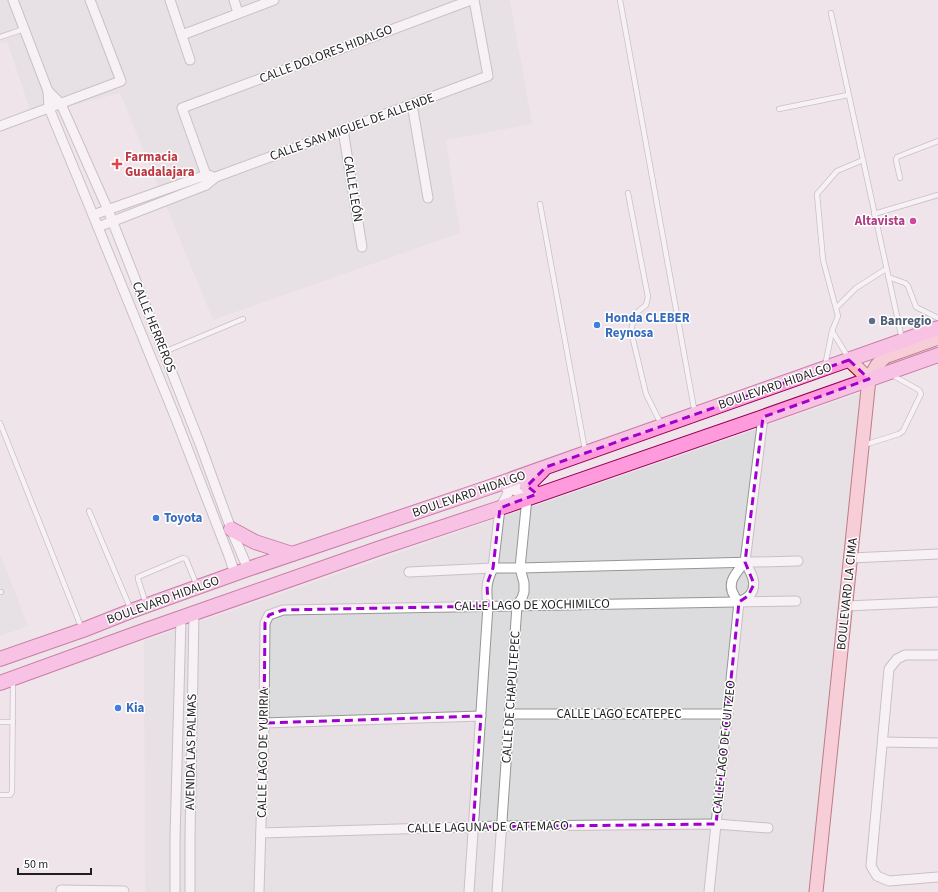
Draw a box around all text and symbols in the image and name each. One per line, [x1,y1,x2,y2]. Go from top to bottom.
street label: CALLE DOLORES HIDALGO [257,20,395,88]
street label: CALLE SAN MIGUEL DE ALLENDE [267,89,437,165]
place label: Farmacia Guadalajara [125,148,195,181]
street label: CALLE LEÓN [339,155,367,223]
marker: Farmacia Guadalajara [112,159,122,169]
place label: Altavista [854,212,905,230]
marker: Altavista [908,216,918,226]
street label: CALLE HERREROS [128,279,180,375]
place label: Honda CLEBER Reynosa [605,309,690,342]
place label: Banregio [880,312,932,330]
marker: Banregio [867,316,877,326]
marker: Honda CLEBER Reynosa [592,320,602,330]
street label: BOULEVARD HIDALGO [716,358,834,414]
street label: BOULEVARD HIDALGO [410,466,528,522]
place label: Toyota [164,509,203,527]
marker: Toyota [151,513,161,523]
street label: BOULEVARD LA CIMA [832,536,862,651]
street label: BOULEVARD HIDALGO [104,571,222,629]
street label: CALLE LAGO DE XOCHIMILCO [454,595,610,615]
street label: CALLE DE CHAPULTEPEC [497,630,525,764]
street label: CALLE LAGO DE CUITZEO [708,679,740,815]
street label: CALLE LAGO DE YURIRIA [253,687,273,818]
street label: AVENIDA LAS PALMAS [181,694,201,810]
place label: Kia [126,699,145,717]
marker: Kia [113,703,123,713]
street label: CALLE LAGO ECATEPEC [556,705,682,723]
street label: CALLE LAGUNA DE CATEMACO [407,817,569,837]
scale bar [18,850,91,876]
text: 50 m [24,856,48,873]

